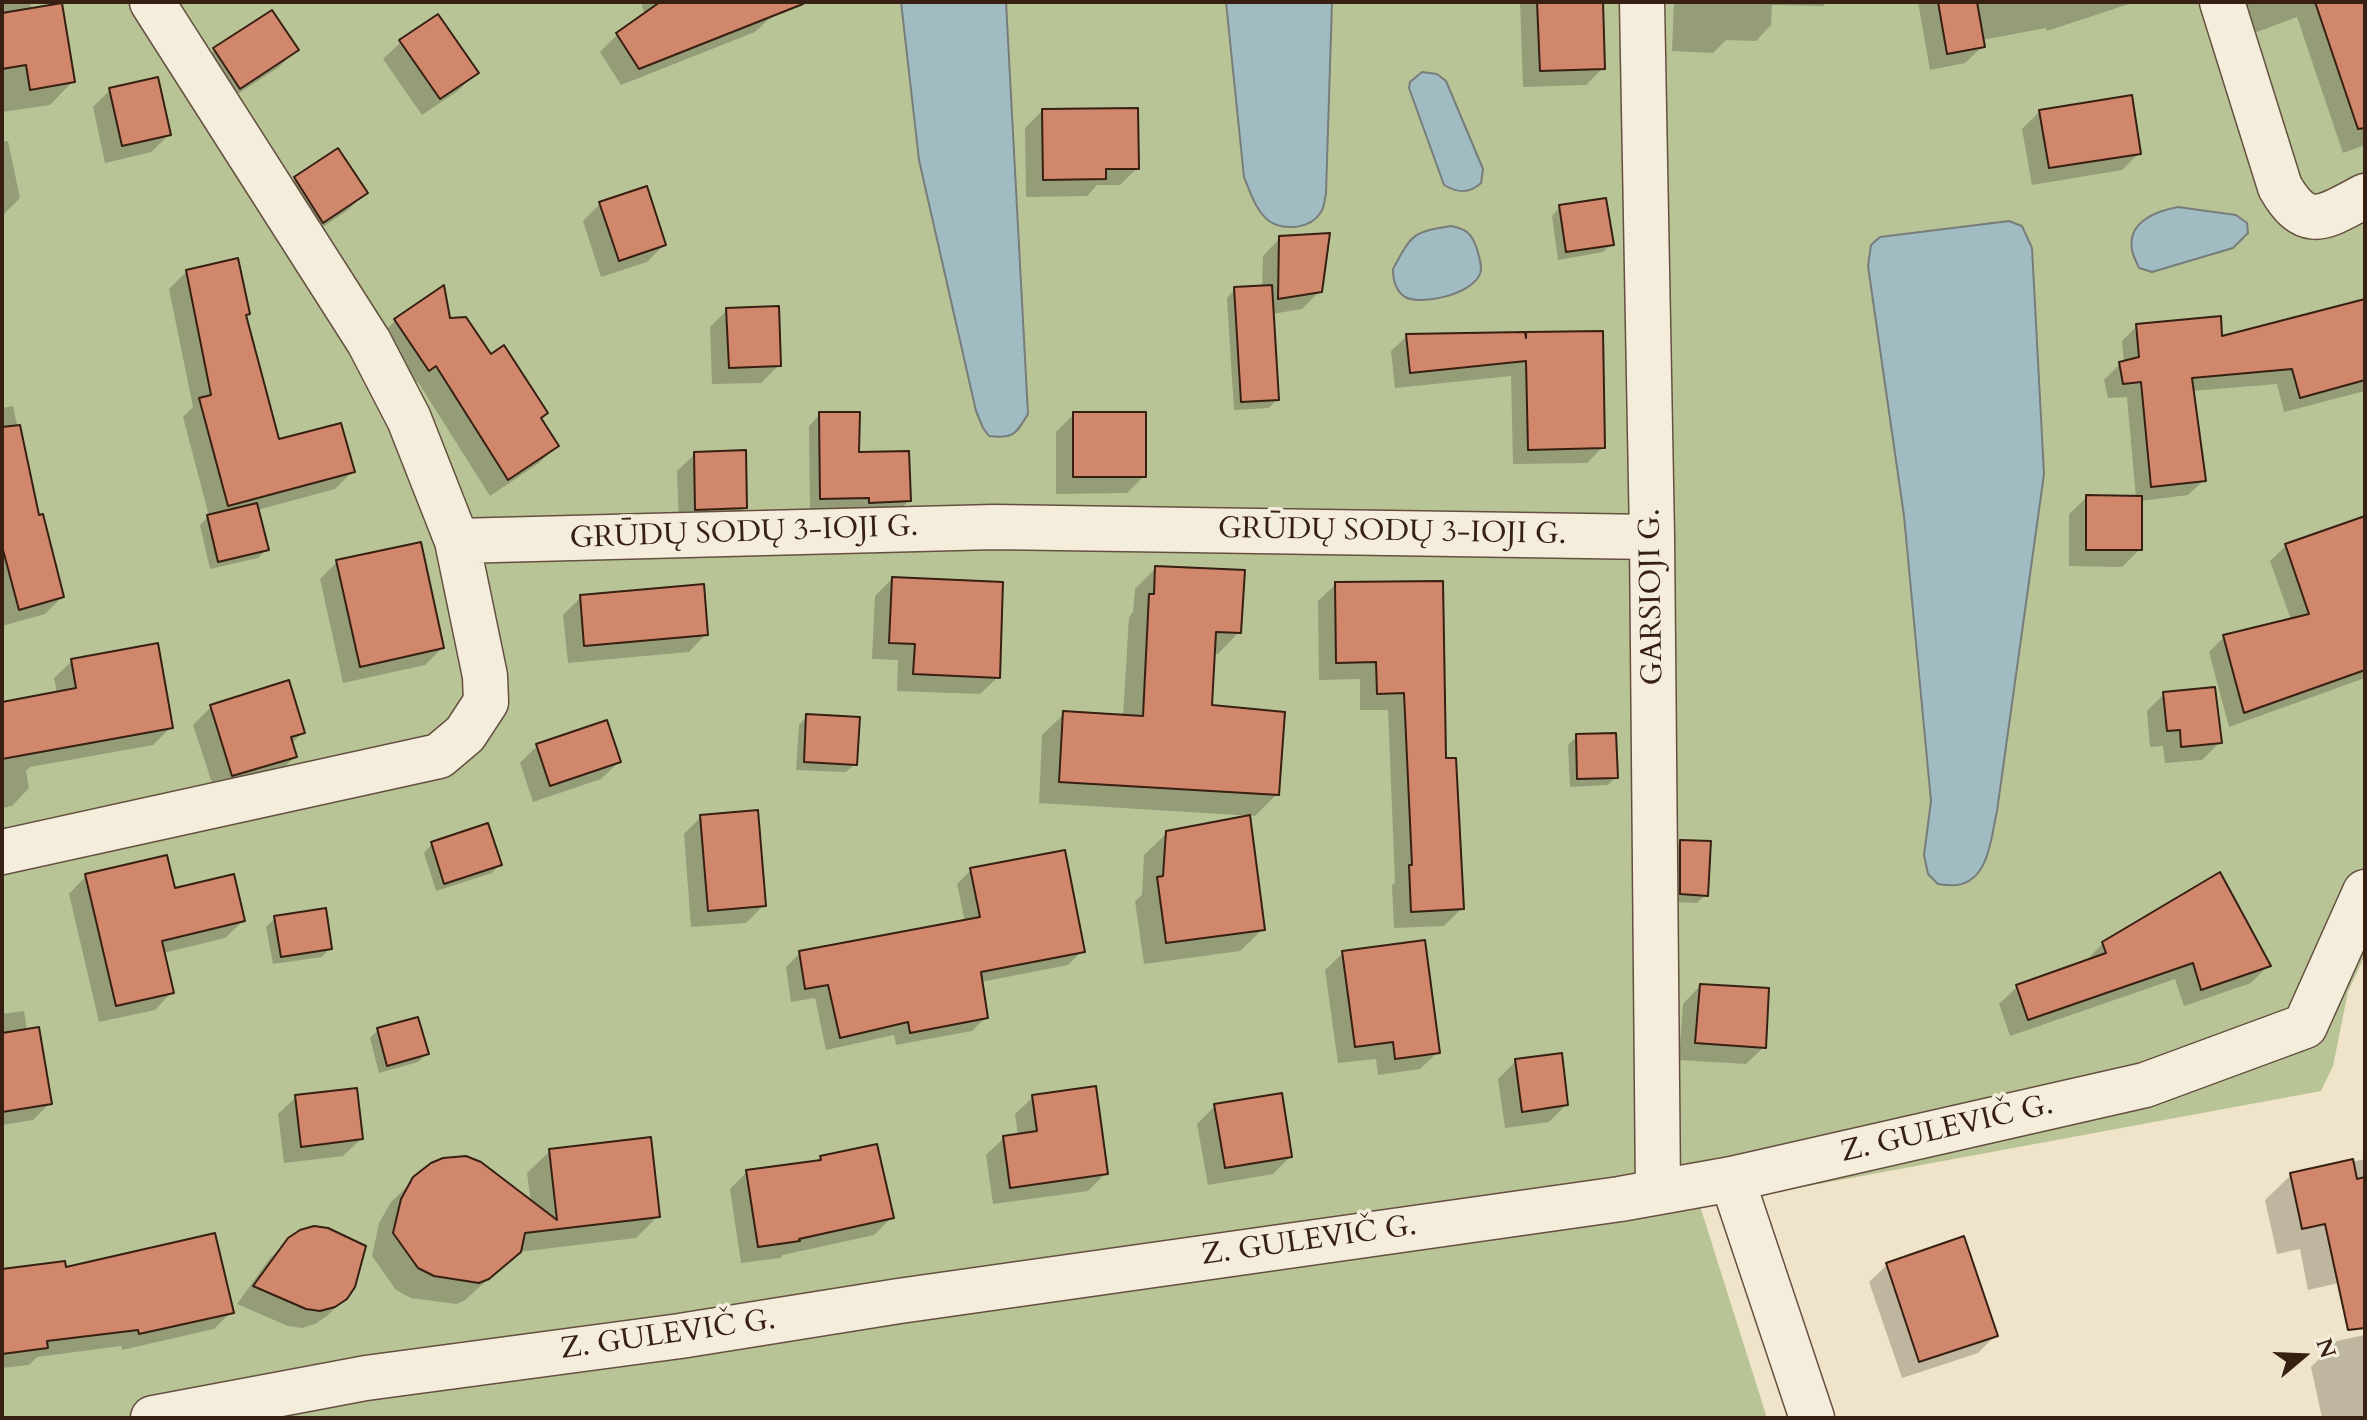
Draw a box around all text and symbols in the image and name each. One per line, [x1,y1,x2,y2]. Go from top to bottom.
street label: GARSIOJI G. [1633,508,1673,686]
street label: GRŪDŲ SODŲ 3-IOJI G. [569,510,919,558]
street label: GRŪDŲ SODŲ 3-IOJI G. [1217,512,1567,554]
street label: Z. GULEVIČ G. [1837,1088,2057,1172]
street label: Z. GULEVIČ G. [1199,1209,1419,1275]
street label: Z. GULEVIČ G. [558,1303,778,1369]
north arrow [2263,1316,2343,1396]
text: N [2308,1334,2343,1362]

